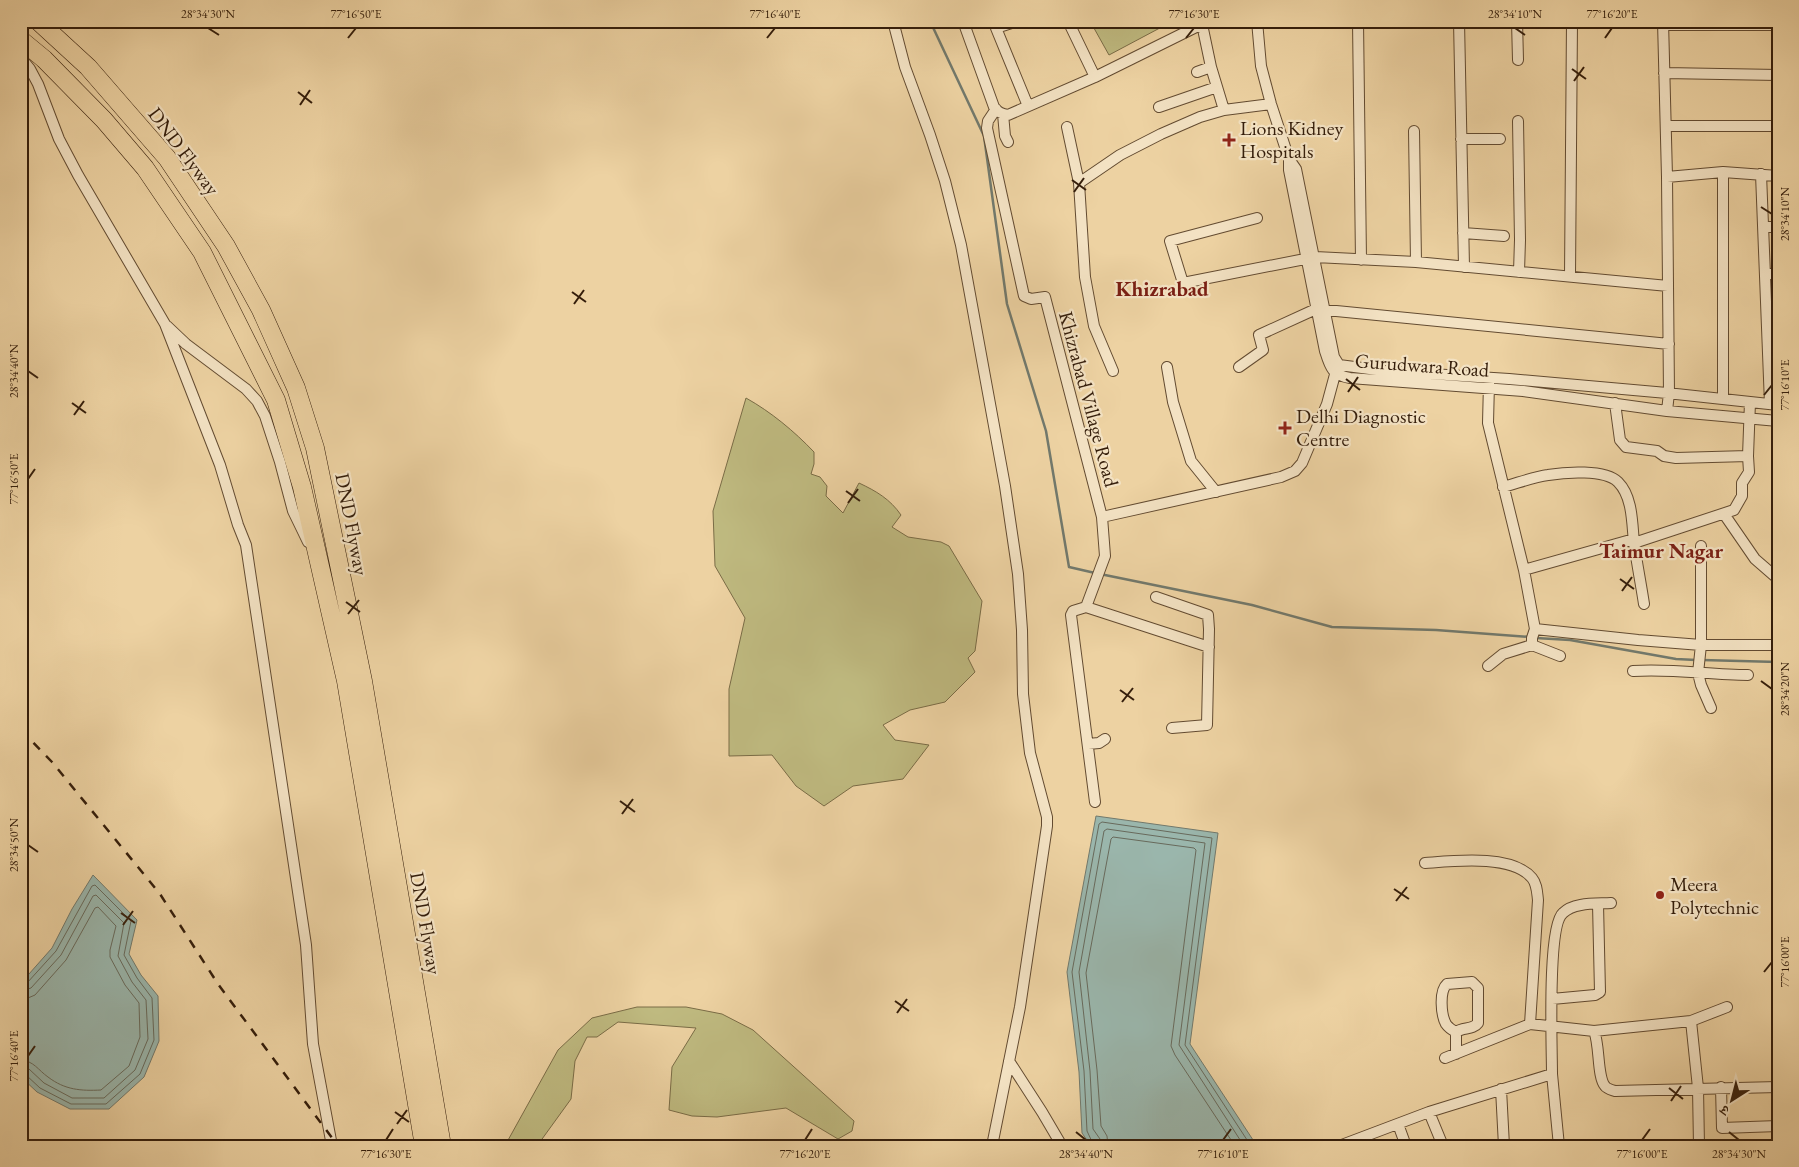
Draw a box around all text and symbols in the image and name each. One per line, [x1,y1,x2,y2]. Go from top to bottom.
text: 28°34'30"N [181,6,235,22]
text: 77°16'50"E [330,6,382,22]
text: 77°16'40"E [749,6,801,22]
text: 77°16'30"E [1168,6,1220,22]
text: 28°34'10"N [1488,6,1542,22]
text: 77°16'20"E [1586,6,1638,22]
street label: DND Flyway [142,102,226,200]
place label: Lions Kidney Hospitals [1240,115,1343,164]
marker: Lions Kidney Hospitals [1222,133,1236,147]
text: 28°34'10"N [1777,187,1793,241]
district label: Khizrabad [1115,275,1209,302]
street label: Khizrabad Village Road [1053,308,1125,491]
text: 28°34'40"N [6,344,22,398]
street label: Gurudwara Road [1354,347,1491,383]
text: 77°16'10"E [1777,359,1793,411]
place label: Delhi Diagnostic Centre [1296,403,1426,452]
marker: Delhi Diagnostic Centre [1278,421,1292,435]
text: 77°16'50"E [6,453,22,505]
street label: DND Flyway [329,471,375,578]
district label: Taimur Nagar [1599,537,1723,564]
text: 28°34'20"N [1777,662,1793,716]
text: 28°34'50"N [6,818,22,872]
street label: DND Flyway [404,870,448,977]
place label: Meera Polytechnic [1670,871,1759,920]
marker: Meera Polytechnic [1654,889,1666,901]
text: 77°16'00"E [1777,936,1793,988]
text: 77°16'40"E [6,1030,22,1082]
north arrow [1706,1074,1756,1124]
text: उ [1715,1101,1733,1120]
text: 77°16'30"E [360,1146,412,1162]
text: 77°16'20"E [779,1146,831,1162]
text: 28°34'40"N [1059,1146,1113,1162]
text: 77°16'10"E [1197,1146,1249,1162]
text: 77°16'00"E [1616,1146,1668,1162]
text: 28°34'30"N [1712,1146,1766,1162]

